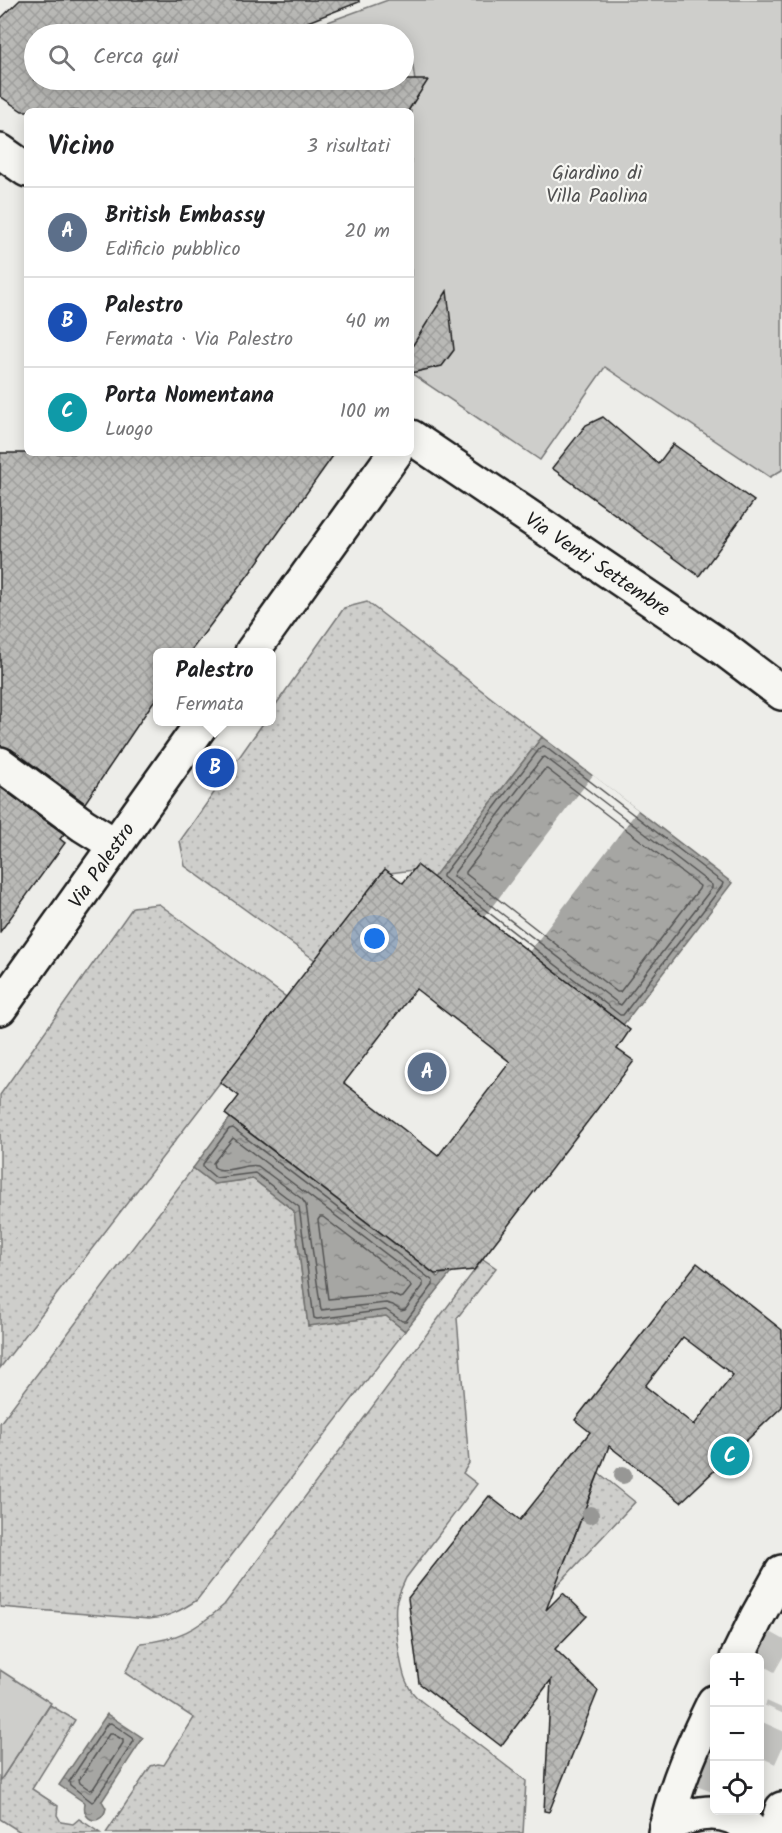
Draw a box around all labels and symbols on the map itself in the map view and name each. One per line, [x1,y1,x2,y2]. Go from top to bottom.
park label: Giardino di Villa Paolina [546,158,648,213]
street label: Via Venti Settembre [518,505,676,626]
pin: B [196,746,234,790]
street label: Via Palestro [61,816,144,916]
your location [360,924,389,953]
pin: A [408,1050,446,1094]
pin: C [710,1434,750,1478]

